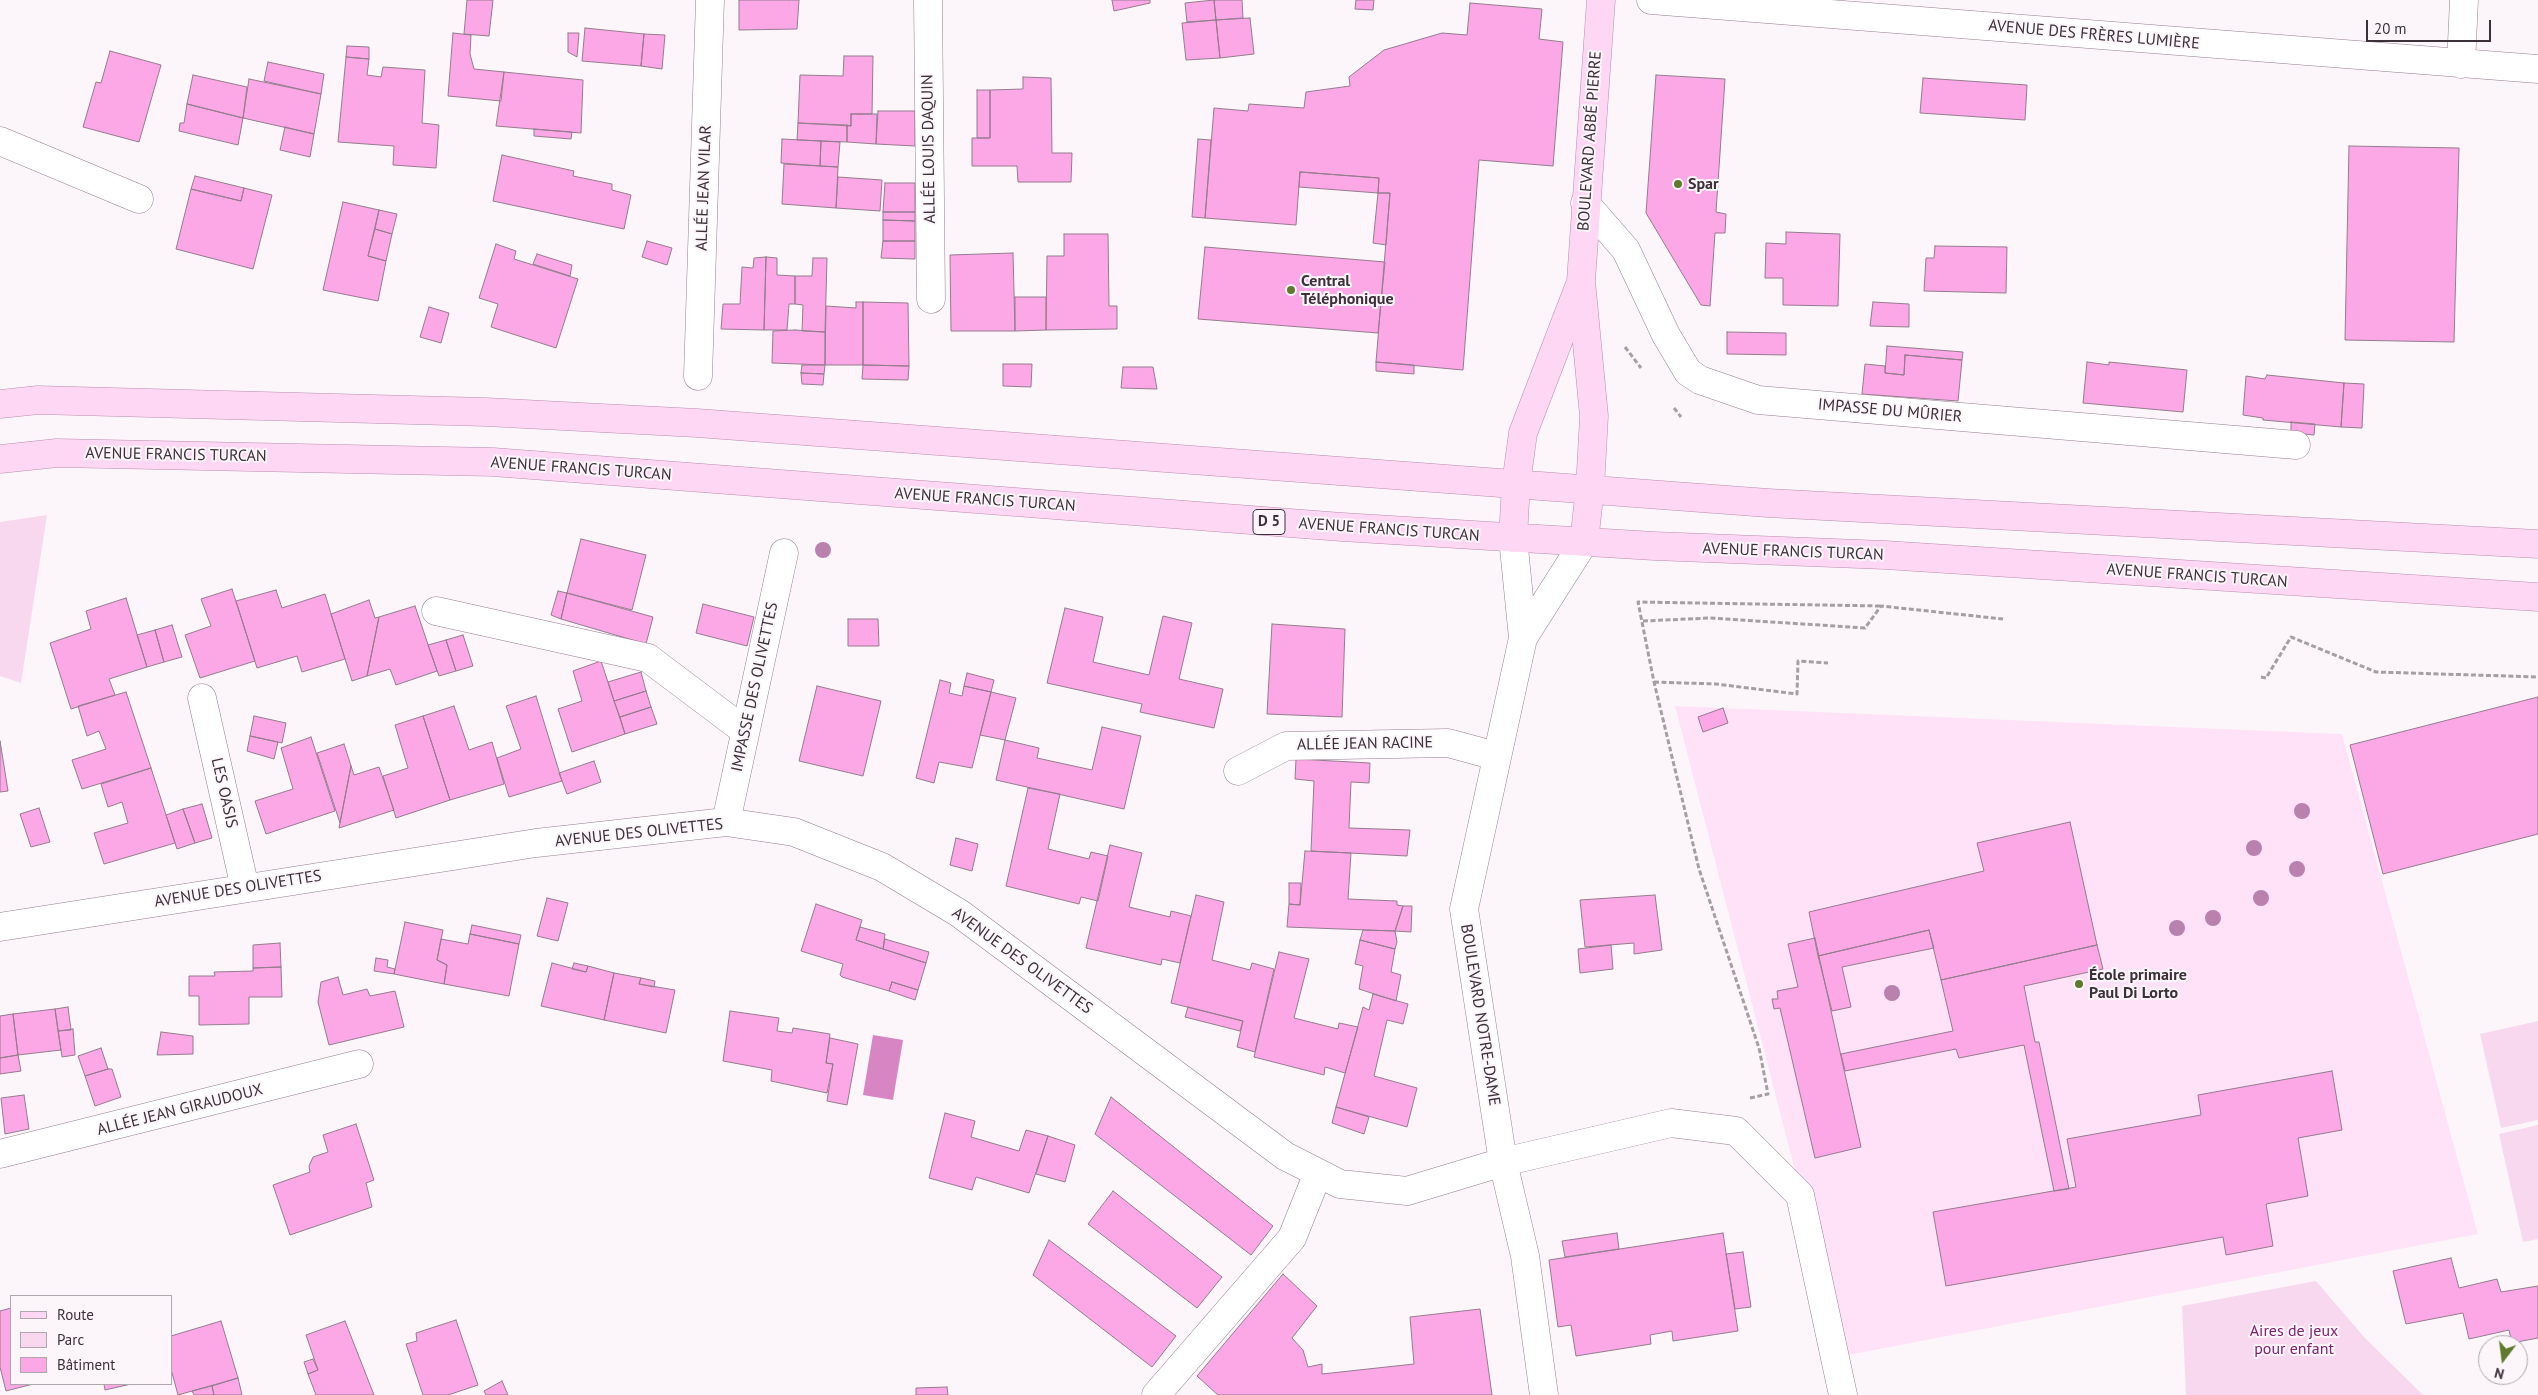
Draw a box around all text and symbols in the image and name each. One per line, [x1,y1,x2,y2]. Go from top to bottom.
scale bar [2368,10,2493,42]
street label: AVENUE DES FRÈRES LUMIÈRE [1988,16,2200,54]
text: 20 m [2374,19,2407,38]
street label: BOULEVARD ABBÉ PIERRE [1574,50,1606,232]
street label: ALLÉE LOUIS DAQUIN [918,74,940,224]
street label: ALLÉE JEAN VILAR [692,125,716,251]
place label: Spar [1688,174,1719,194]
marker: Spar [1672,178,1684,190]
place label: Central Téléphonique [1301,271,1394,309]
marker: Central Téléphonique [1285,284,1297,296]
street label: IMPASSE DU MÛRIER [1817,395,1963,427]
street label: AVENUE FRANCIS TURCAN [85,444,267,466]
street label: AVENUE FRANCIS TURCAN [490,453,672,485]
street label: AVENUE FRANCIS TURCAN [894,484,1076,516]
road number: D 5 [1253,510,1285,534]
street label: AVENUE FRANCIS TURCAN [1298,514,1480,546]
street label: AVENUE FRANCIS TURCAN [1702,539,1884,565]
street label: AVENUE FRANCIS TURCAN [2106,560,2288,592]
street label: IMPASSE DES OLIVETTES [728,600,782,774]
street label: ALLÉE JEAN RACINE [1297,733,1433,755]
street label: LES OASIS [207,756,241,830]
street label: AVENUE DES OLIVETTES [554,815,724,851]
street label: AVENUE DES OLIVETTES [153,866,323,912]
street label: AVENUE DES OLIVETTES [948,904,1096,1018]
street label: BOULEVARD NOTRE-DAME [1456,923,1504,1107]
place label: École primaire Paul Di Lorto [2089,965,2187,1003]
marker: École primaire Paul Di Lorto [2073,978,2085,990]
street label: ALLÉE JEAN GIRAUDOUX [95,1080,265,1140]
legend [10,1295,172,1385]
text: Route [57,1305,94,1324]
park label: Aires de jeux pour enfant [2250,1321,2338,1359]
text: Parc [57,1330,84,1349]
north arrow [2478,1335,2528,1385]
text: Bâtiment [57,1355,115,1374]
text: N [2493,1364,2506,1383]

